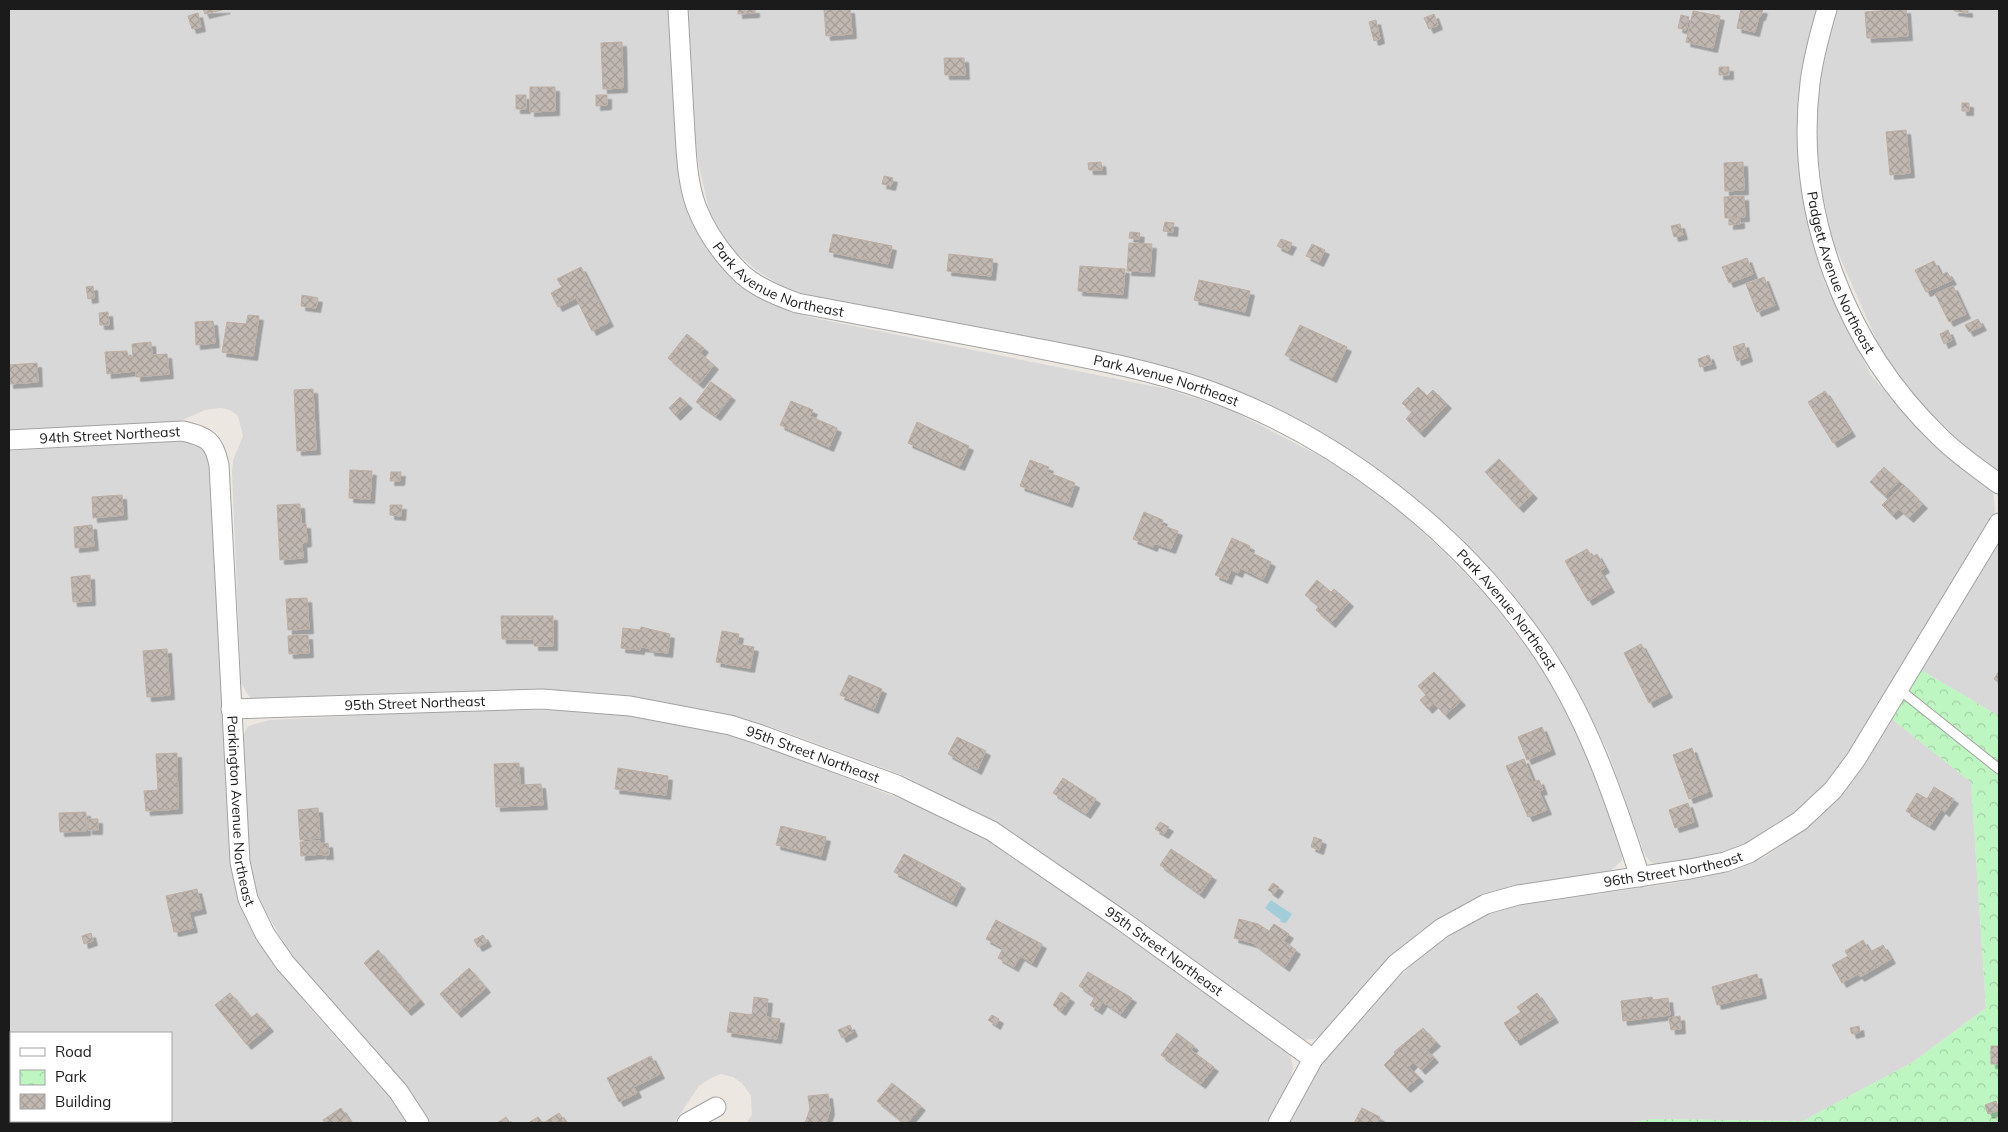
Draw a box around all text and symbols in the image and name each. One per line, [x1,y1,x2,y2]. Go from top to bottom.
street label: Padgett Avenue Northeast [1803,190,1879,357]
street label: Park Avenue Northeast [709,238,846,321]
street label: Park Avenue Northeast [1092,351,1242,410]
street label: 94th Street Northeast [39,422,181,447]
street label: Park Avenue Northeast [1453,545,1561,673]
street label: 95th Street Northeast [344,692,486,714]
street label: Parkington Avenue Northeast [223,715,259,909]
street label: 95th Street Northeast [744,722,882,787]
street label: 96th Street Northeast [1602,847,1745,891]
street label: 95th Street Northeast [1102,903,1226,1000]
legend [10,1032,172,1122]
text: Road [55,1042,92,1061]
text: Park [55,1067,87,1086]
text: Building [55,1092,111,1111]

